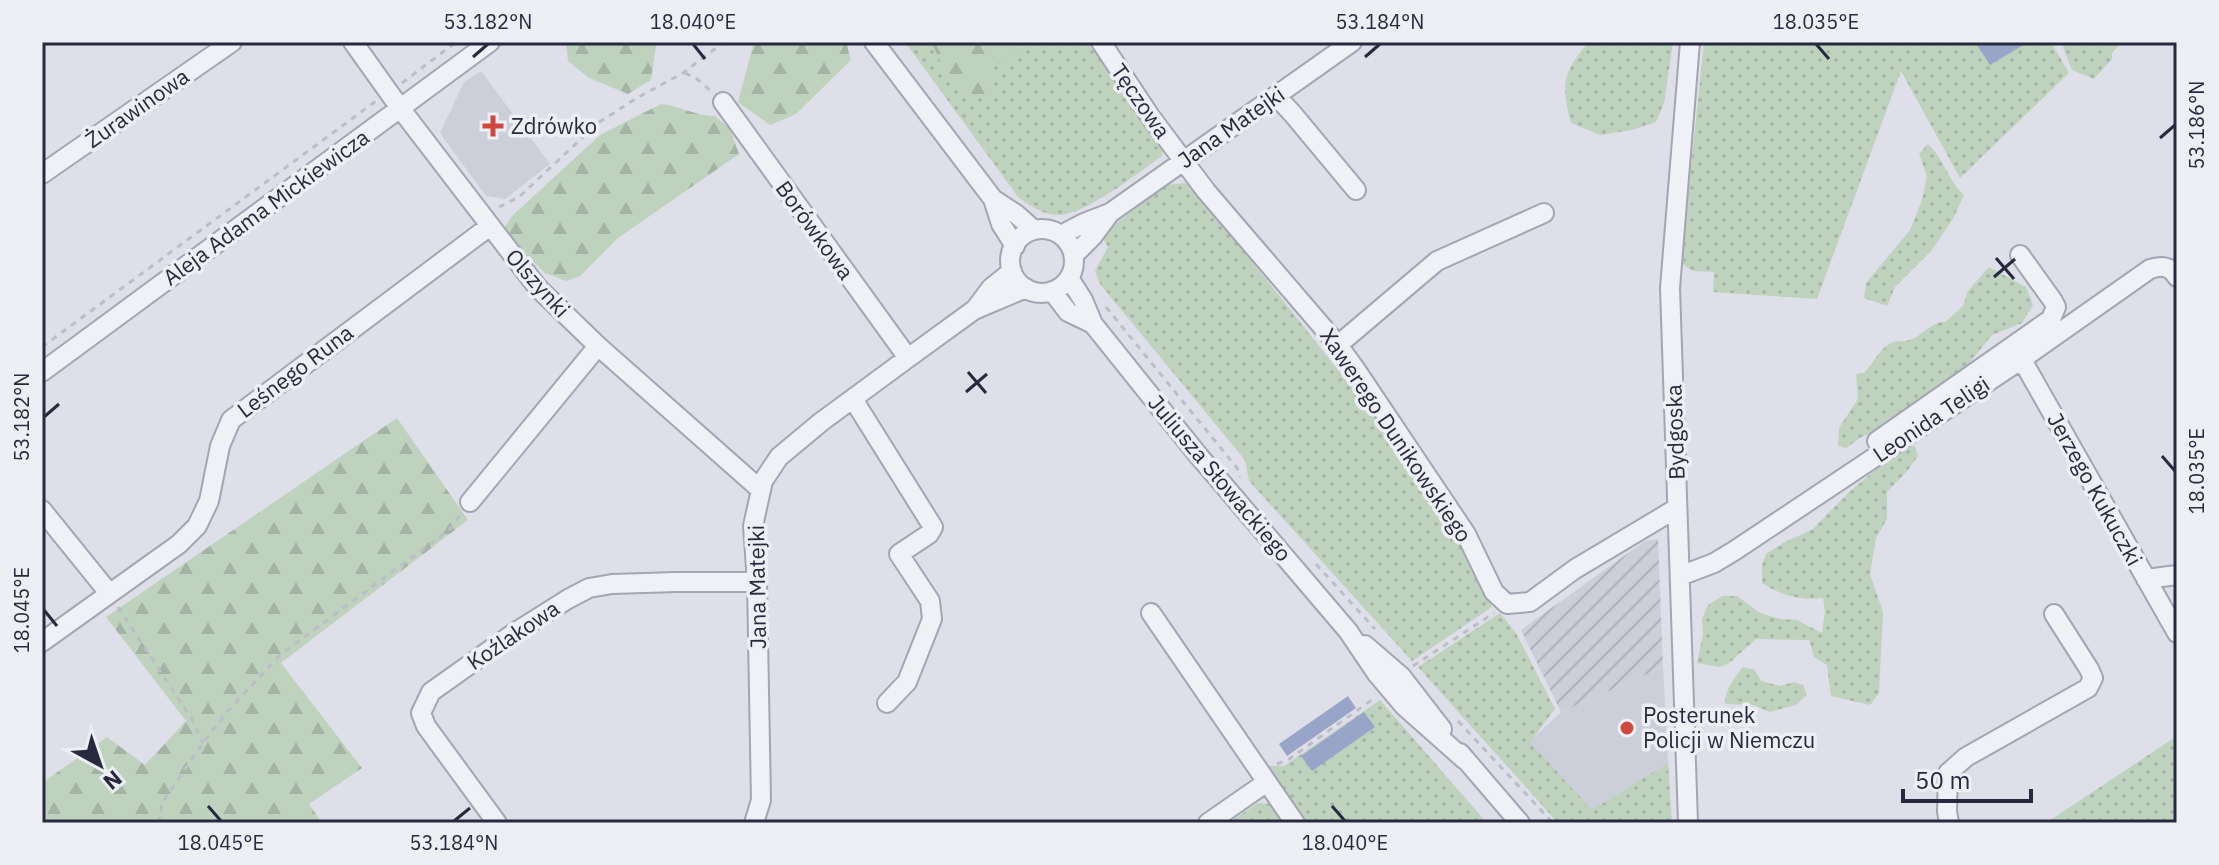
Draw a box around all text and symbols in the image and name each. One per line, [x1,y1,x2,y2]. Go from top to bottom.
text: 53.182°N [444,8,532,35]
text: 18.040°E [650,8,736,35]
text: 53.184°N [1336,8,1424,35]
text: 18.035°E [1773,8,1859,35]
street label: Tęczowa [1105,58,1178,144]
street label: Żurawinowa [79,61,195,154]
street label: Jana Matejki [1171,79,1290,174]
text: 53.186°N [2183,81,2210,169]
place label: Zdrówko [511,111,597,140]
marker: Zdrówko [482,115,504,137]
street label: Aleja Adama Mickiewicza [157,122,375,291]
street label: Borówkowa [770,174,861,285]
street label: Olszynki [500,242,577,323]
street label: Leśnego Runa [231,317,359,424]
street label: Xawerego Dunikowskiego [1314,322,1479,547]
street label: Leonida Teligi [1867,369,1995,468]
text: 53.182°N [8,373,35,461]
street label: Bydgoska [1658,384,1691,480]
street label: Juliusza Słowackiego [1142,388,1299,567]
street label: Jerzego Kukuczki [2041,407,2150,571]
text: 18.035°E [2183,428,2210,514]
street label: Jana Matejki [741,525,772,649]
text: 18.045°E [8,567,35,653]
street label: Koźlakowa [461,593,565,676]
place label: Posterunek Policji w Niemczu [1643,700,1815,754]
marker: Posterunek Policji w Niemczu [1618,719,1636,737]
north arrow [60,725,140,805]
scale bar [1903,753,2031,803]
text: N [98,764,129,797]
text: 50 m [1915,764,1970,796]
text: 18.045°E [178,829,264,856]
text: 53.184°N [410,829,498,856]
text: 18.040°E [1302,829,1388,856]

